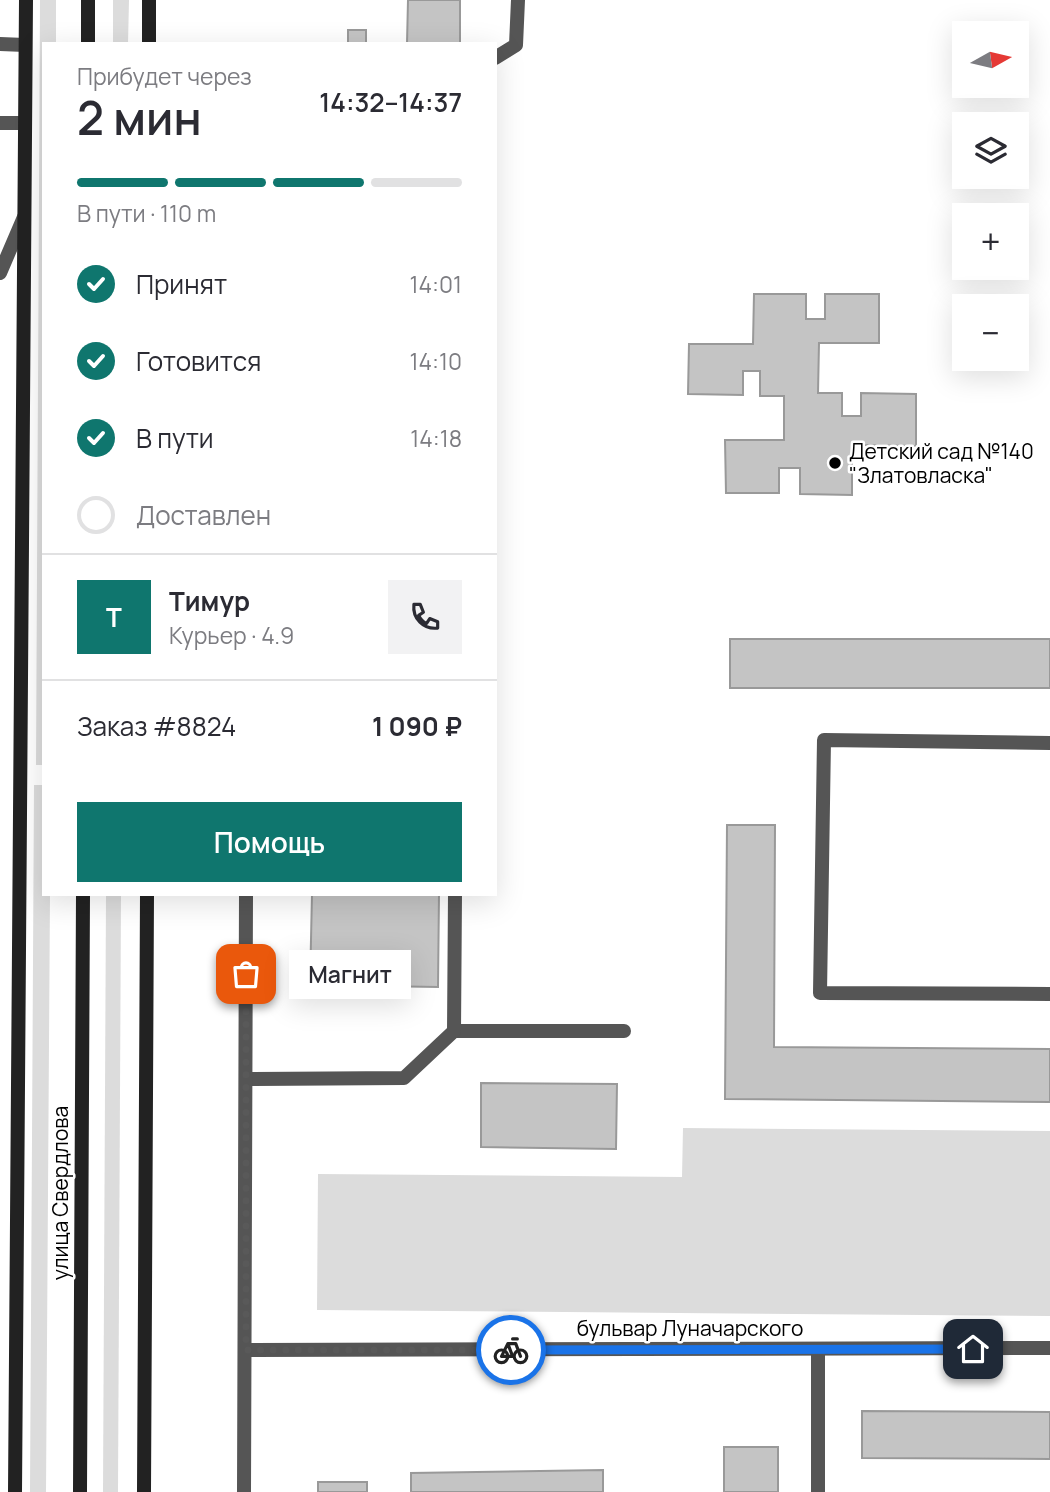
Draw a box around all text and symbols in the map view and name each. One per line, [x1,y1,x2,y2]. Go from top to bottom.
north arrow [952,21,1029,98]
map controls [952,21,1029,371]
text: Прибудет через [77,60,252,92]
text: 14:32–14:37 [319,84,462,120]
text: 2 мин [77,86,202,149]
button: layers [952,112,1029,189]
text: В пути · 110 m [77,197,216,229]
button: + [952,203,1029,280]
icon: check [77,265,115,303]
text: Принят [136,266,227,302]
text: 14:01 [410,268,462,300]
button: − [952,294,1029,371]
icon: check [77,342,115,380]
text: Готовится [136,343,261,379]
text: 14:10 [410,345,462,377]
icon: check [77,419,115,457]
text: В пути [136,420,214,456]
text: 14:18 [410,422,462,454]
place label: Детский сад №140 "Златовласка" [849,437,1034,489]
marker: Детский сад №140 "Златовласка" [827,455,843,471]
text: Доставлен [136,497,271,533]
button: phone [388,580,462,654]
text: Тимур [169,583,250,619]
text: Т [106,599,122,635]
text: Курьер · 4.9 [169,619,294,651]
text: Заказ #8824 [77,708,236,744]
text: 1 090 ₽ [372,708,462,744]
button: Помощь [77,802,462,882]
pin [216,944,276,1004]
callout: Магнит [288,950,410,998]
icon: bag [227,955,265,993]
text: Магнит [308,958,392,990]
street label: улица Свердлова [46,1106,74,1280]
street label: бульвар Луначарского [577,1314,803,1342]
courier [476,1315,546,1385]
pin [943,1319,1003,1379]
icon: home [954,1330,992,1368]
icon: bike [492,1331,530,1369]

